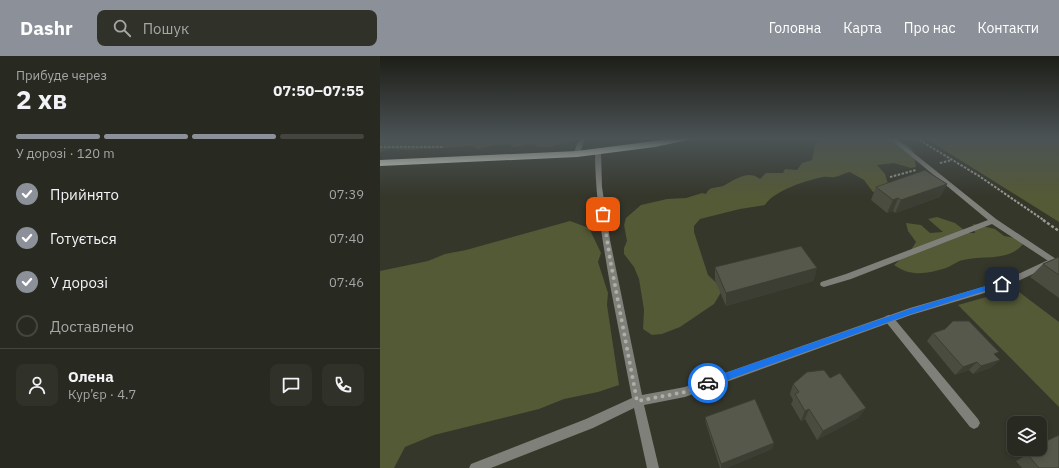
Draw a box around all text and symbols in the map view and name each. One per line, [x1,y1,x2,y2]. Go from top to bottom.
search box [97,10,377,46]
text: Dashr [20,16,73,40]
icon: search [111,17,133,39]
text: Пошук [143,19,189,38]
text: Головна [769,19,821,37]
text: Карта [843,19,882,37]
text: Про нас [904,19,956,37]
text: Контакти [978,19,1039,37]
text: Прибуде через [16,67,107,84]
text: 07:50–07:55 [273,81,364,100]
text: 2 хв [16,82,67,116]
text: У дорозі · 120 m [16,145,115,162]
icon: check [16,183,38,205]
text: Прийнято [50,185,119,204]
text: 07:39 [329,186,364,203]
pin [586,197,620,231]
icon: bag [592,203,614,225]
icon: check [16,227,38,249]
text: Готується [50,229,117,248]
text: 07:40 [329,230,364,247]
pin [985,267,1019,301]
icon: check [16,271,38,293]
text: У дорозі [50,273,108,292]
icon: home [991,273,1013,295]
text: 07:46 [329,274,364,291]
text: Доставлено [50,317,134,336]
courier [688,363,728,403]
button: person [16,364,58,406]
button: chat [270,364,312,406]
button: phone [322,364,364,406]
text: Олена [68,367,114,386]
icon: car [697,372,719,394]
text: Кур’єр · 4.7 [68,386,136,403]
map controls [1007,416,1047,456]
button: layers [1007,416,1047,456]

